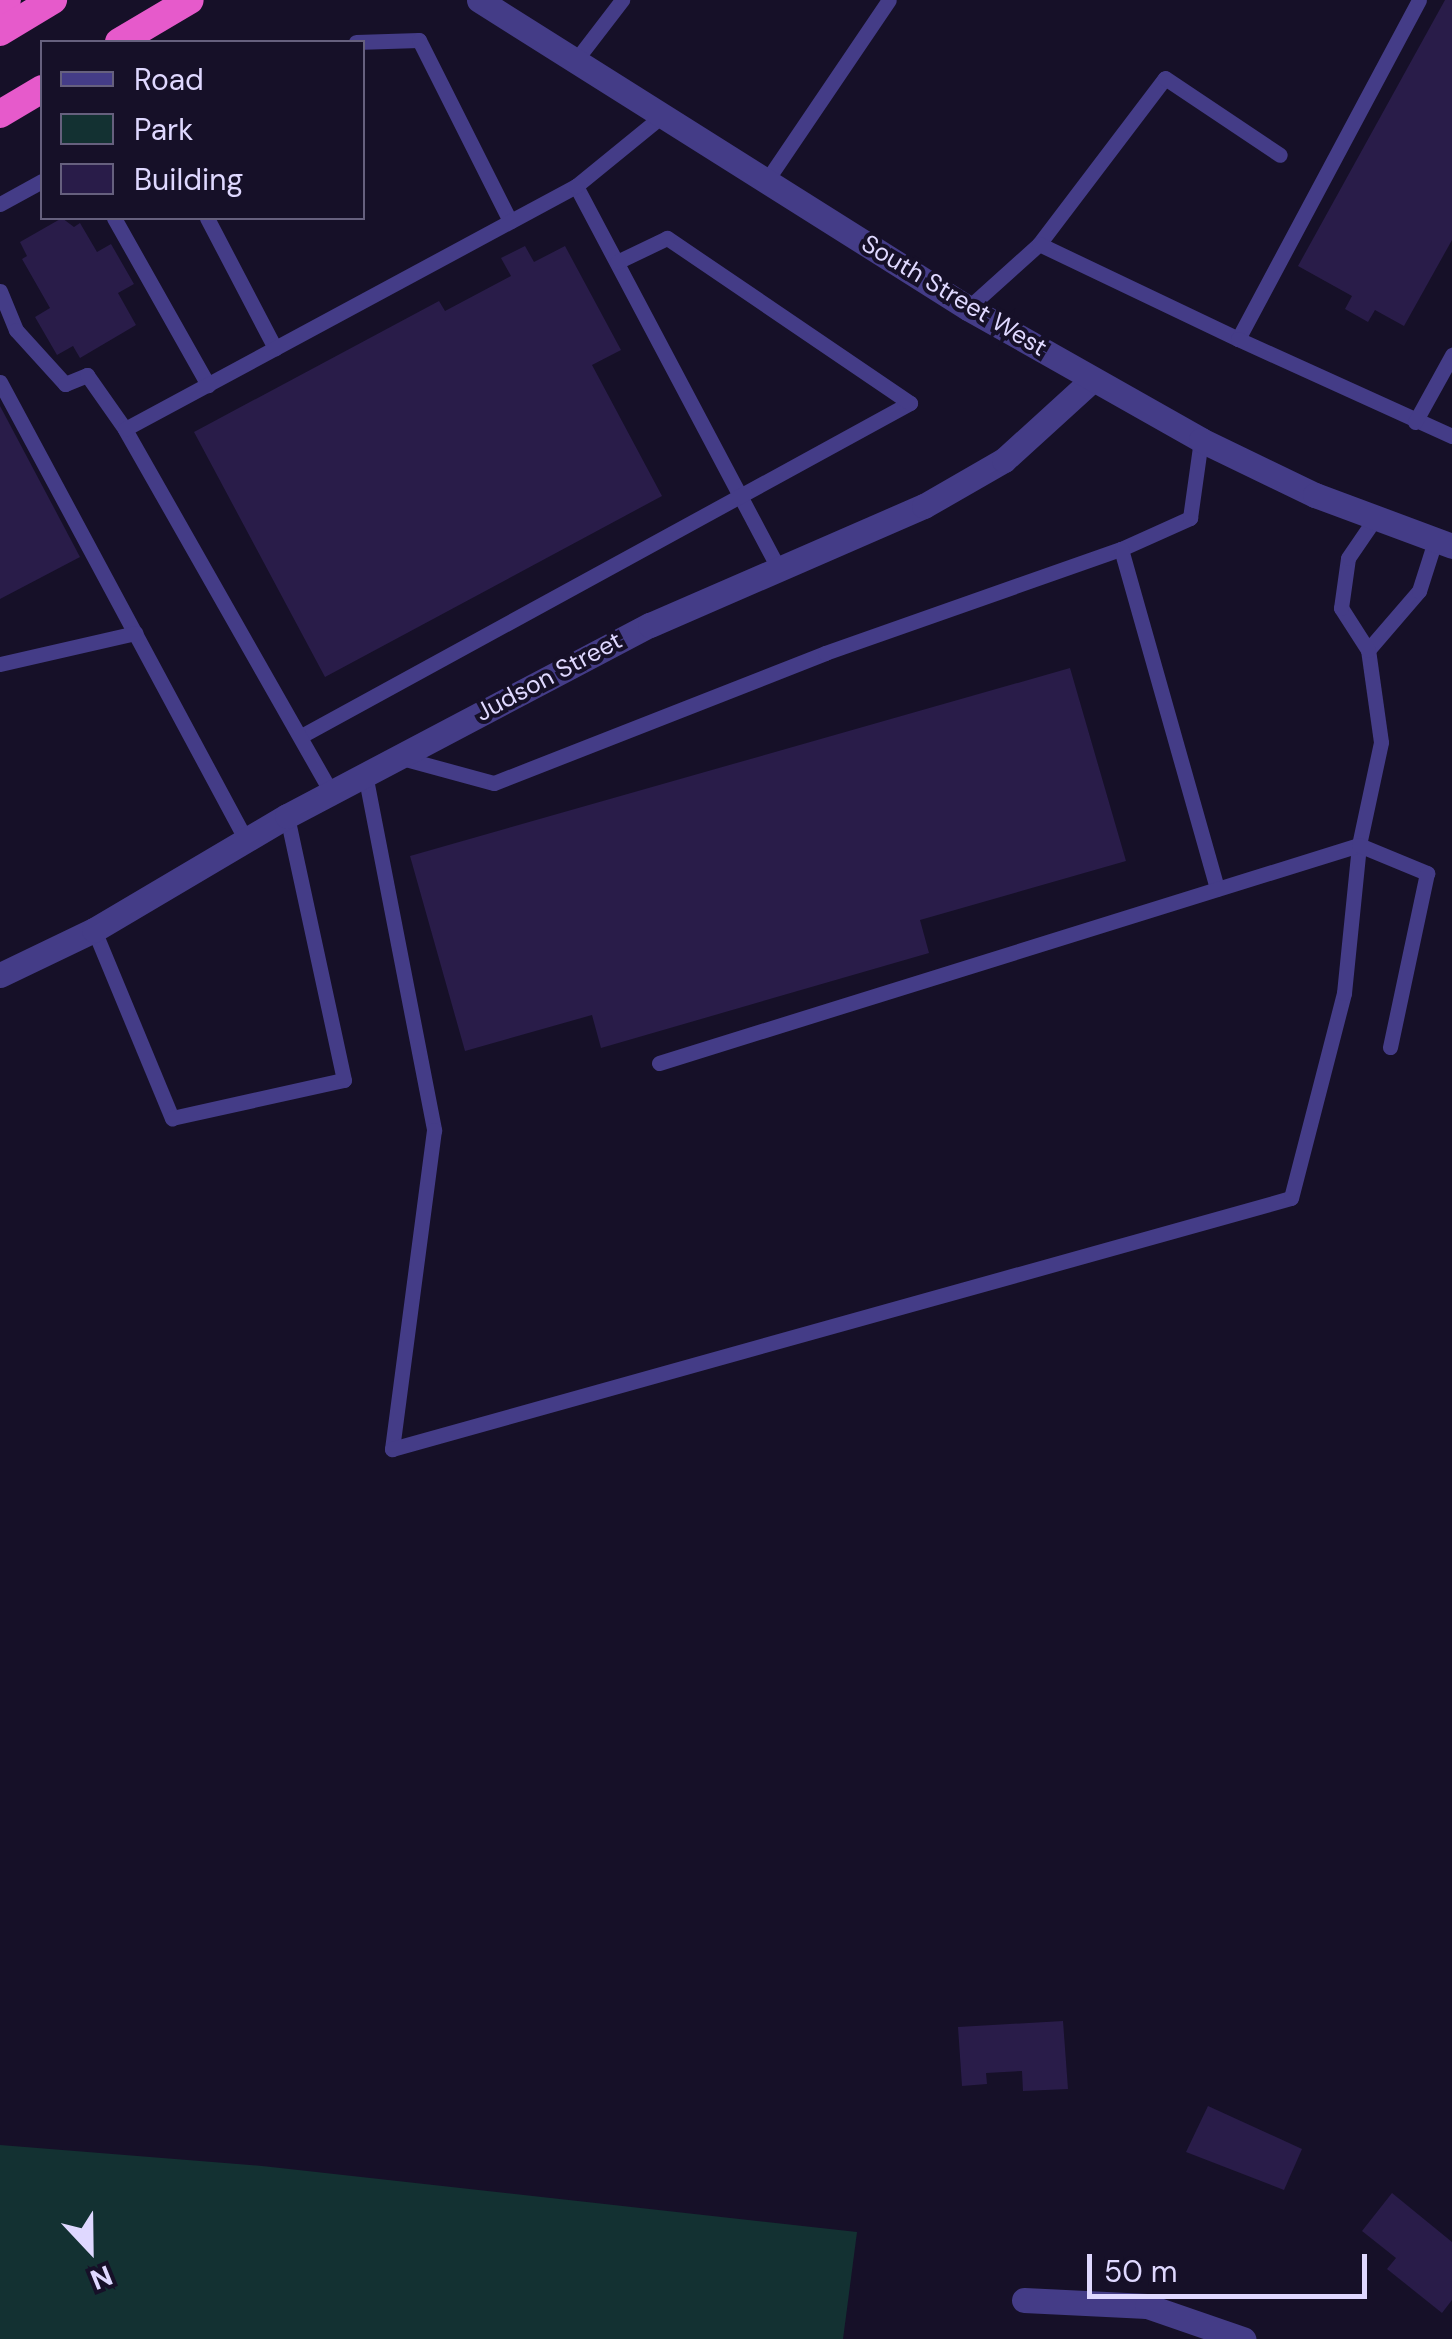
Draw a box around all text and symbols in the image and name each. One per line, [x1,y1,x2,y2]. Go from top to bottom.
legend [40,40,365,220]
text: Road [134,60,204,99]
text: Park [134,110,193,149]
text: Building [134,160,243,199]
street label: South Street West [856,229,1052,363]
street label: Judson Street [471,626,627,728]
north arrow [40,2199,140,2299]
scale bar [1092,2234,1372,2296]
text: 50 m [1104,2252,1178,2291]
text: N [85,2256,118,2298]

